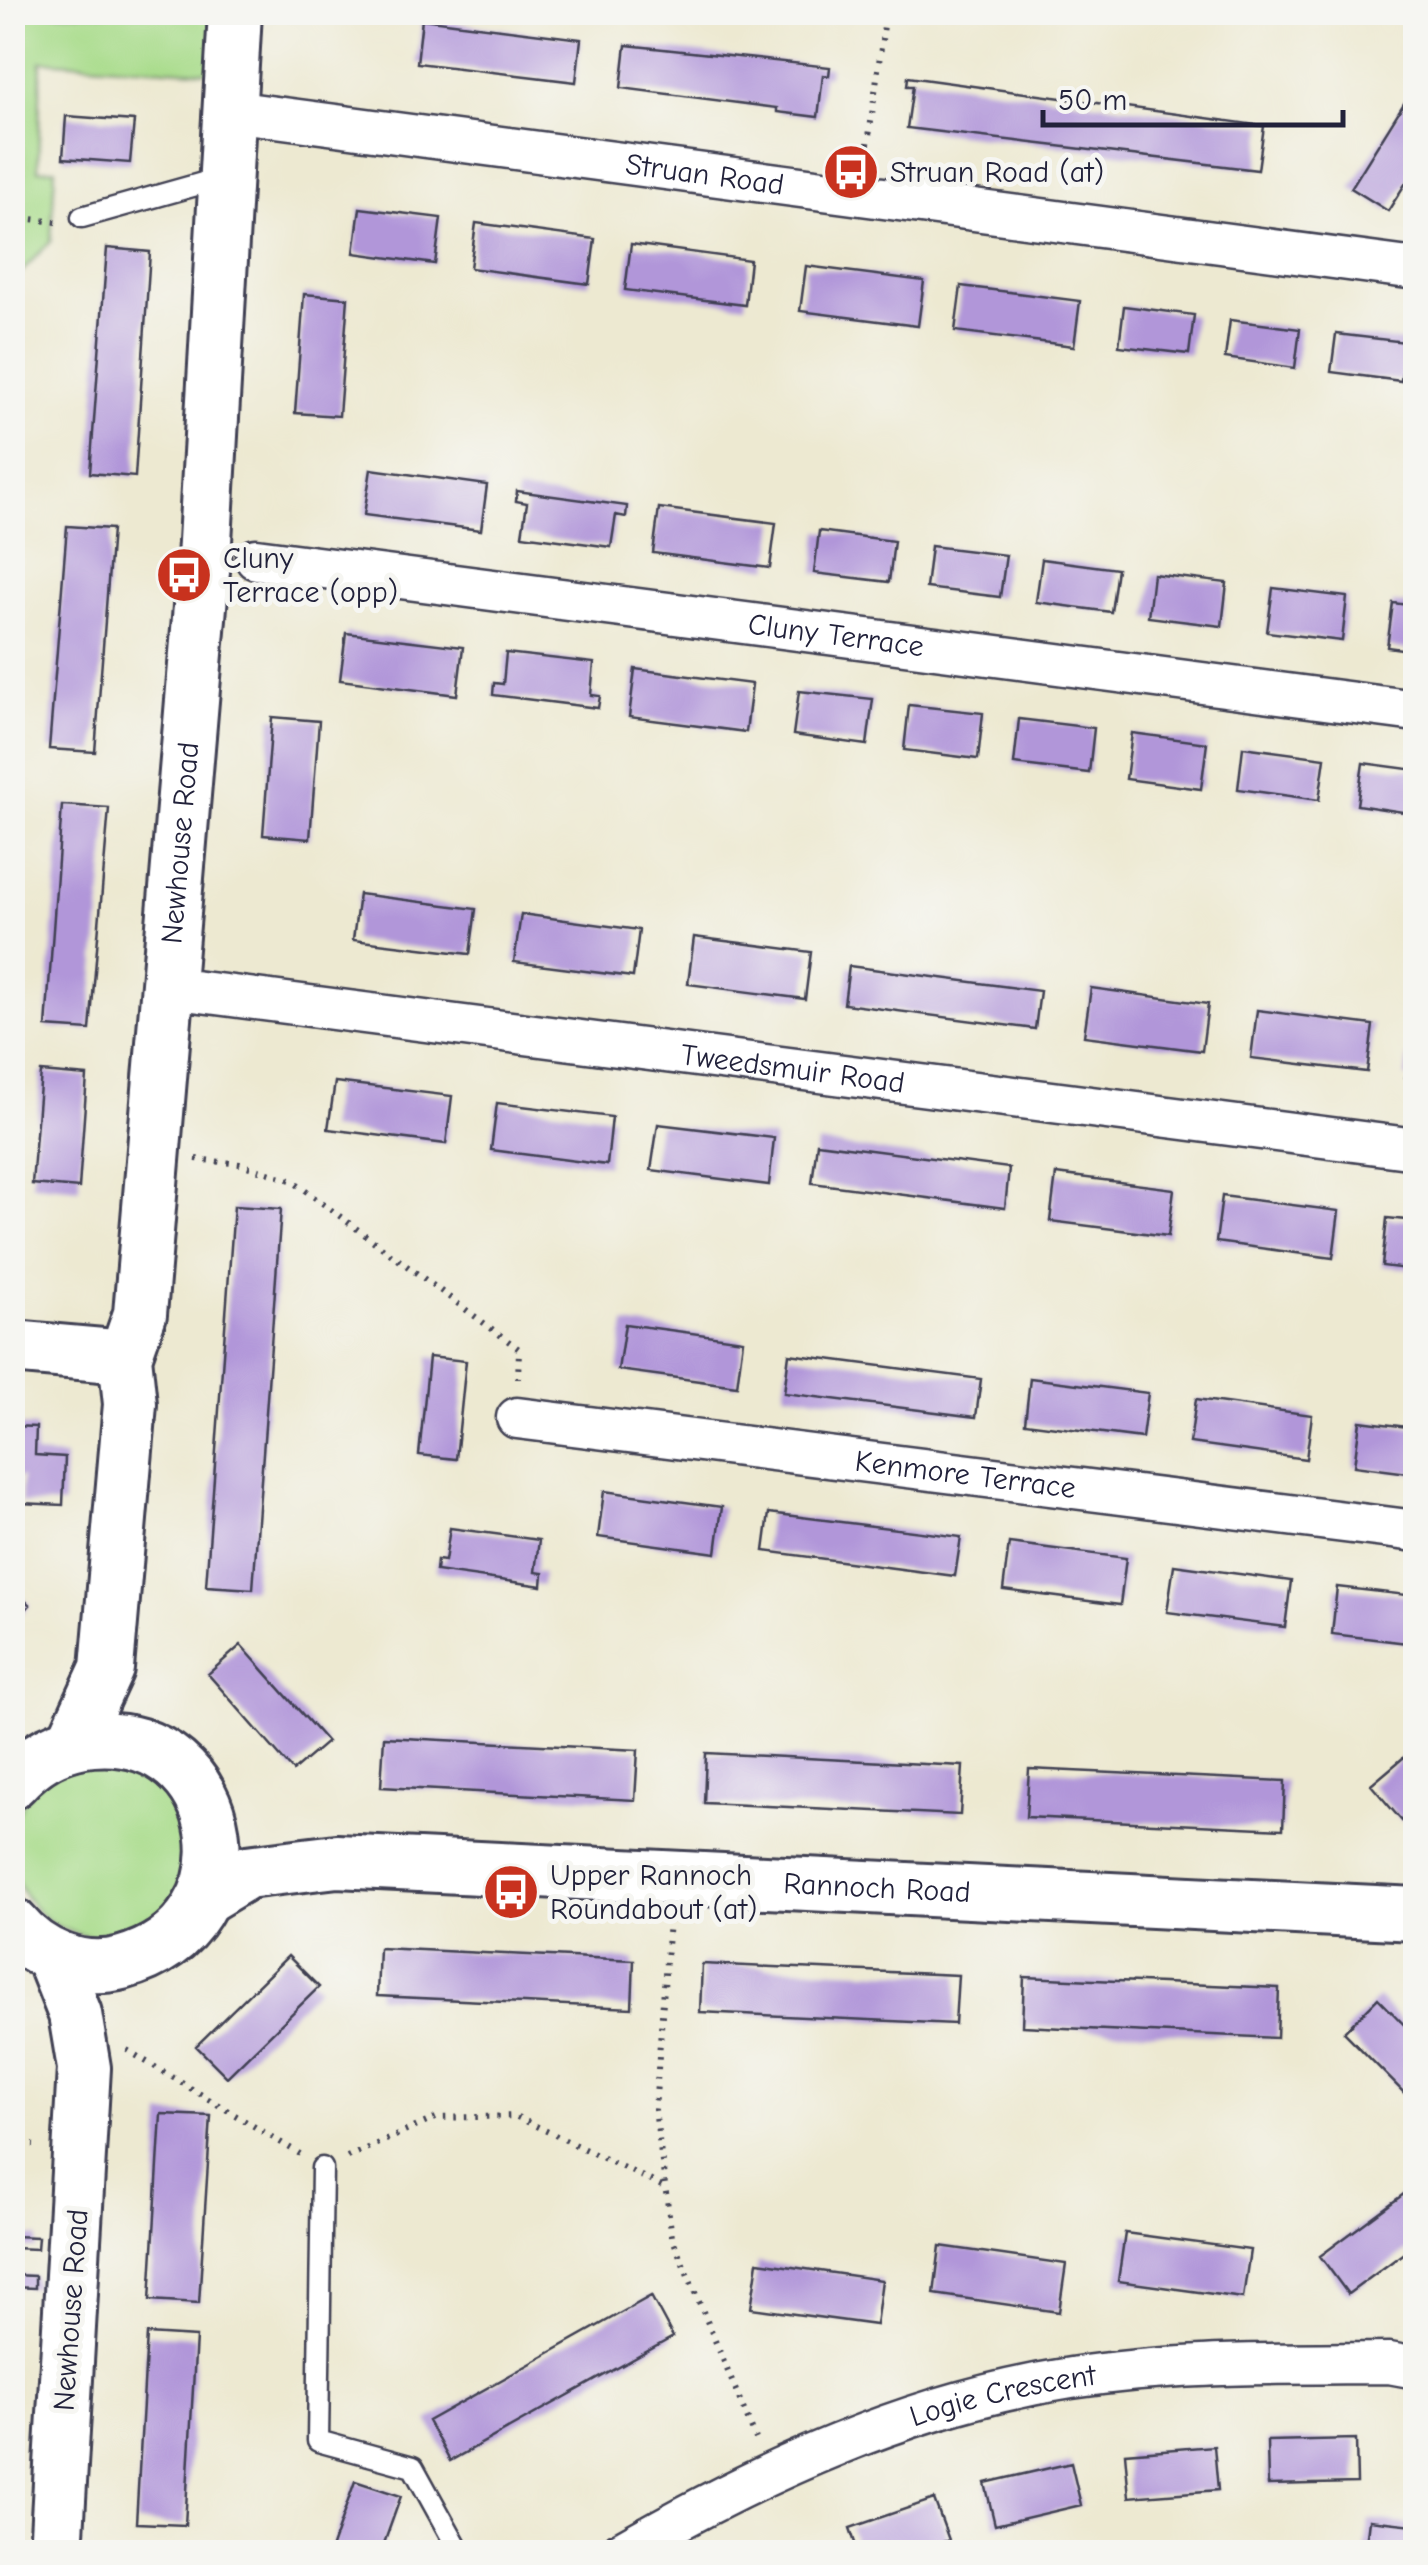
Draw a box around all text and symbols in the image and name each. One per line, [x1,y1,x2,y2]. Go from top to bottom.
scale bar [1043,65,1343,127]
text: 50 m [1058,83,1127,118]
bus stop icon: Struan Road (at) [821,142,881,202]
street label: Struan Road [624,146,786,202]
place label: Struan Road (at) [890,155,1104,190]
place label: Cluny Terrace (opp) [223,541,398,610]
bus stop icon: Cluny Terrace (opp) [154,545,214,605]
street label: Cluny Terrace [746,606,926,664]
street label: Newhouse Road [154,741,206,945]
street label: Tweedsmuir Road [679,1037,907,1100]
street label: Kenmore Terrace [853,1443,1078,1506]
place label: Upper Rannoch Roundabout (at) [550,1858,757,1927]
bus stop icon: Upper Rannoch Roundabout (at) [481,1862,541,1922]
street label: Rannoch Road [783,1865,972,1910]
street label: Newhouse Road [46,2208,96,2412]
street label: Logie Crescent [905,2357,1099,2434]

